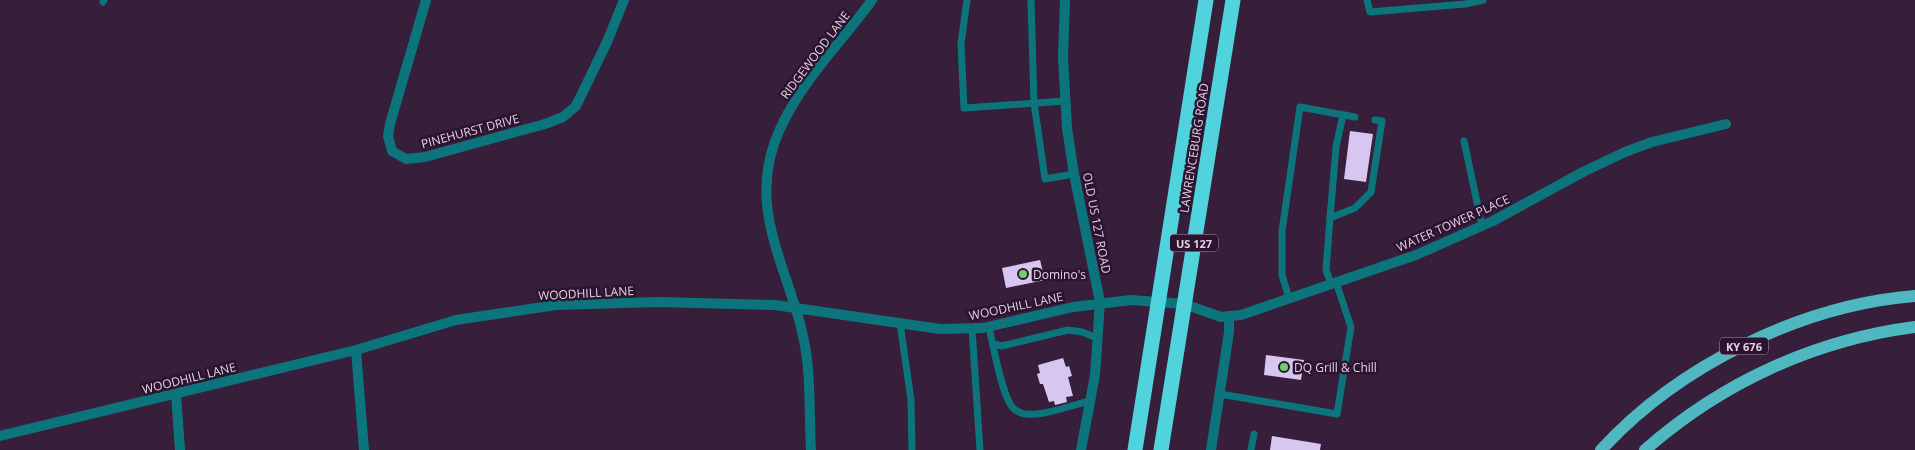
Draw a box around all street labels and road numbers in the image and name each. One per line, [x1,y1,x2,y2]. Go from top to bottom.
street label: RIDGEWOOD LANE [776,8,854,102]
street label: LAWRENCEBURG ROAD [1175,82,1213,214]
street label: PINEHURST DRIVE [419,110,521,152]
street label: OLD US 127 ROAD [1079,171,1115,275]
street label: WATER TOWER PLACE [1394,190,1512,256]
road number: US 127 [1170,234,1218,252]
street label: WOODHILL LANE [538,282,634,304]
street label: WOODHILL LANE [967,288,1065,324]
road number: KY 676 [1720,338,1768,354]
street label: WOODHILL LANE [140,358,238,398]

